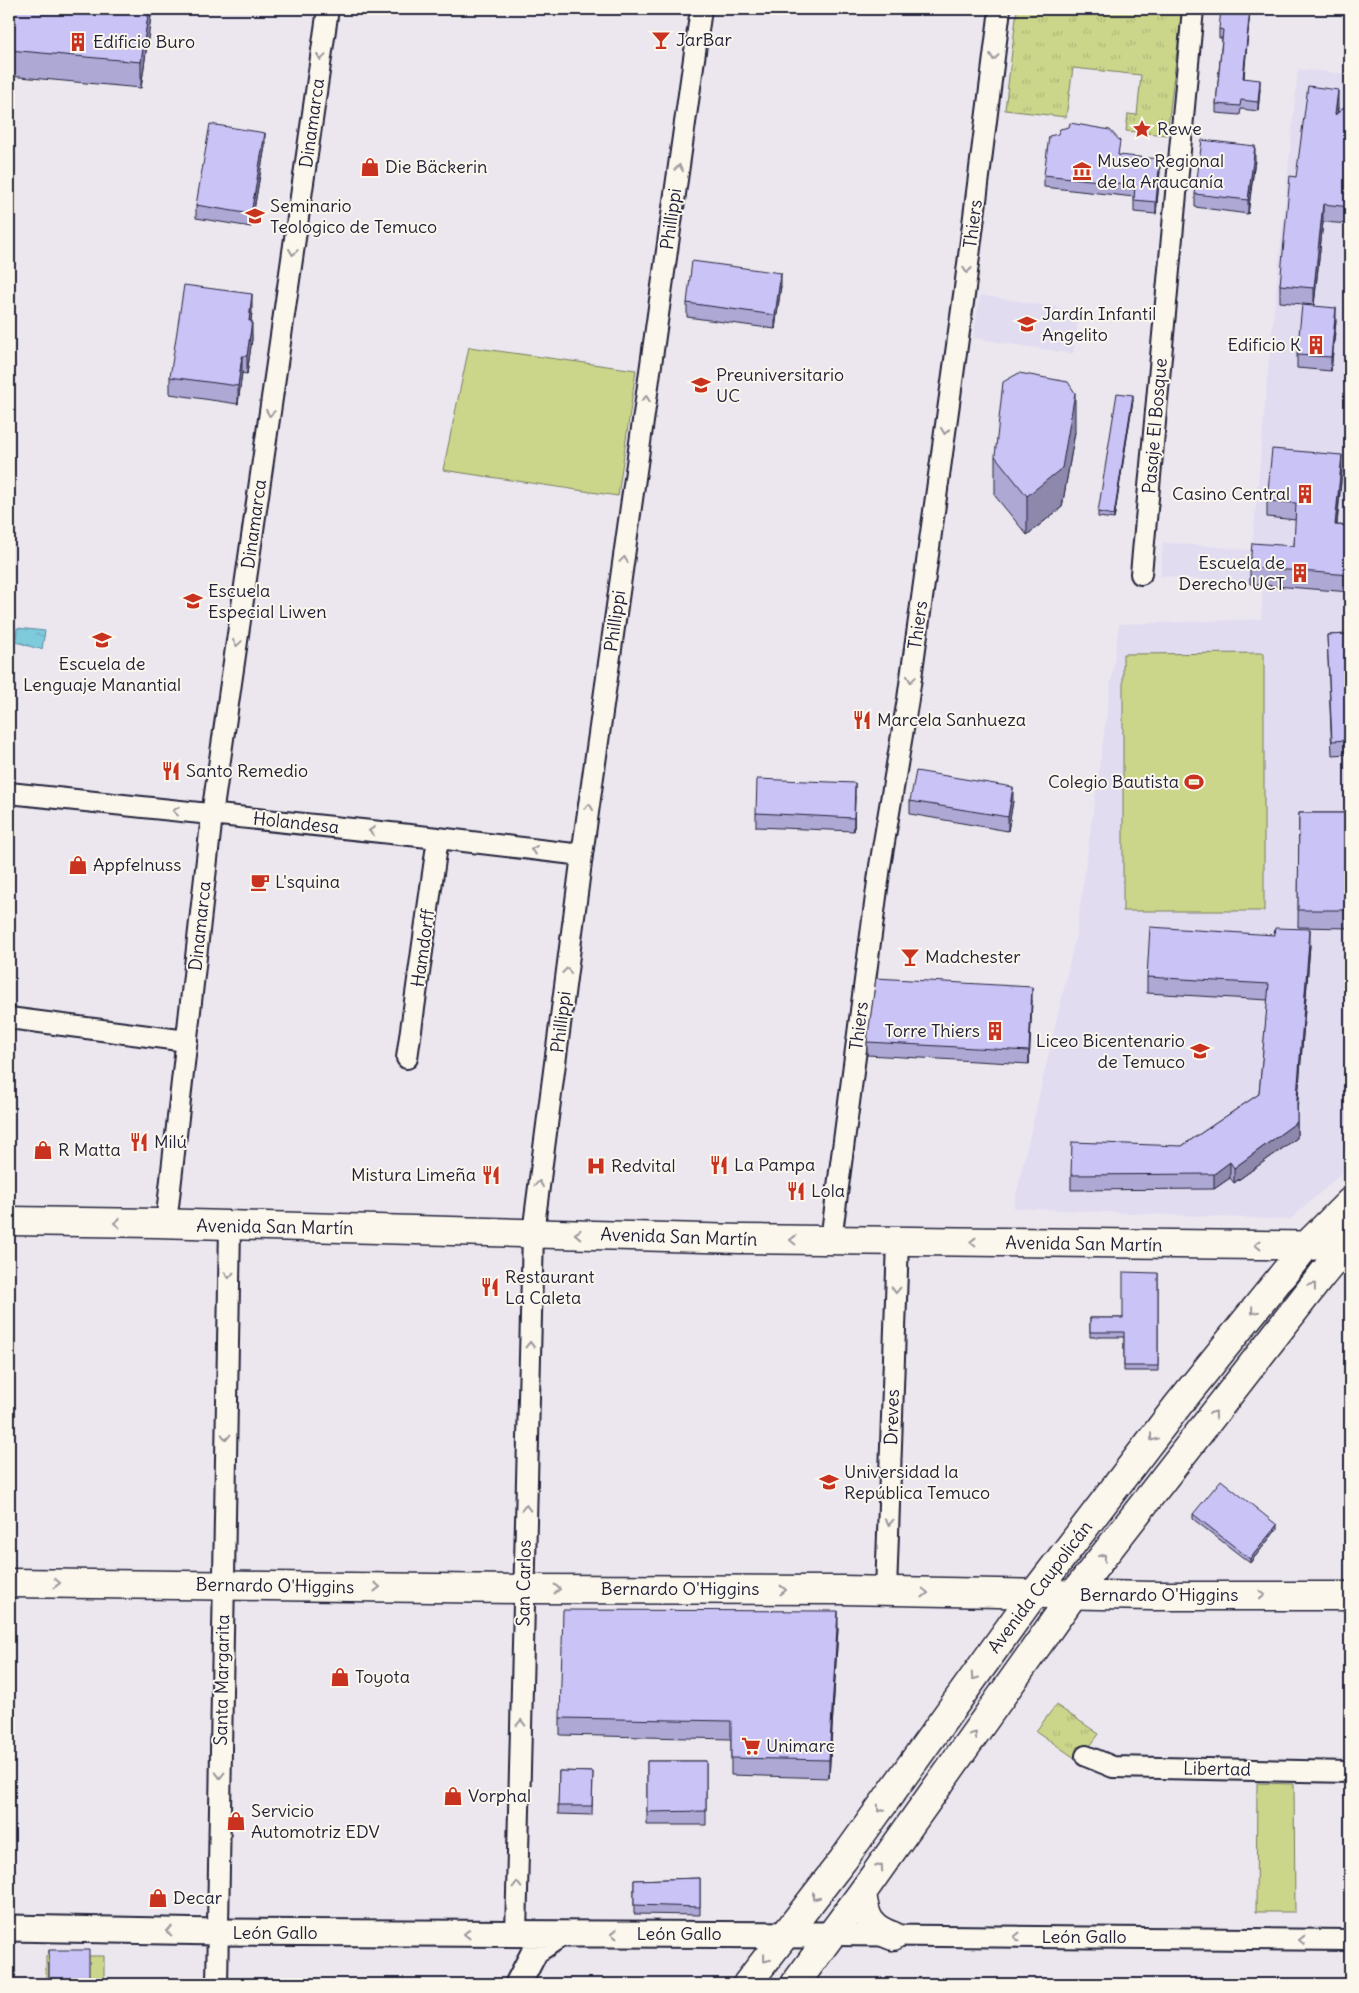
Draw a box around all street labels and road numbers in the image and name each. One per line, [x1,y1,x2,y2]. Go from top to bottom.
street label: Dinamarca [294,77,329,169]
street label: Phillippi [655,187,686,251]
street label: Thiers [958,198,987,250]
street label: Pasaje El Bosque [1137,357,1172,495]
street label: Dinamarca [236,478,271,570]
street label: Phillippi [599,589,630,653]
street label: Thiers [903,599,932,651]
street label: Holandesa [252,807,340,838]
street label: Dinamarca [183,880,216,972]
street label: Hamdorff [406,906,440,989]
street label: Phillippi [545,990,576,1054]
street label: Thiers [844,1000,873,1052]
street label: Avenida San Martín [196,1214,354,1239]
street label: Avenida San Martín [600,1222,758,1251]
street label: Avenida San Martín [1005,1231,1163,1256]
street label: Dreves [879,1389,904,1445]
street label: Avenida Caupolicán [982,1516,1097,1658]
street label: San Carlos [511,1539,536,1627]
street label: Bernardo O'Higgins [195,1573,355,1598]
street label: Bernardo O'Higgins [601,1577,759,1600]
street label: Bernardo O'Higgins [1080,1583,1238,1606]
street label: Santa Margarita [209,1614,234,1746]
street label: Libertad [1183,1756,1251,1781]
street label: León Gallo [232,1921,318,1944]
street label: León Gallo [636,1922,722,1945]
street label: León Gallo [1041,1925,1127,1948]

